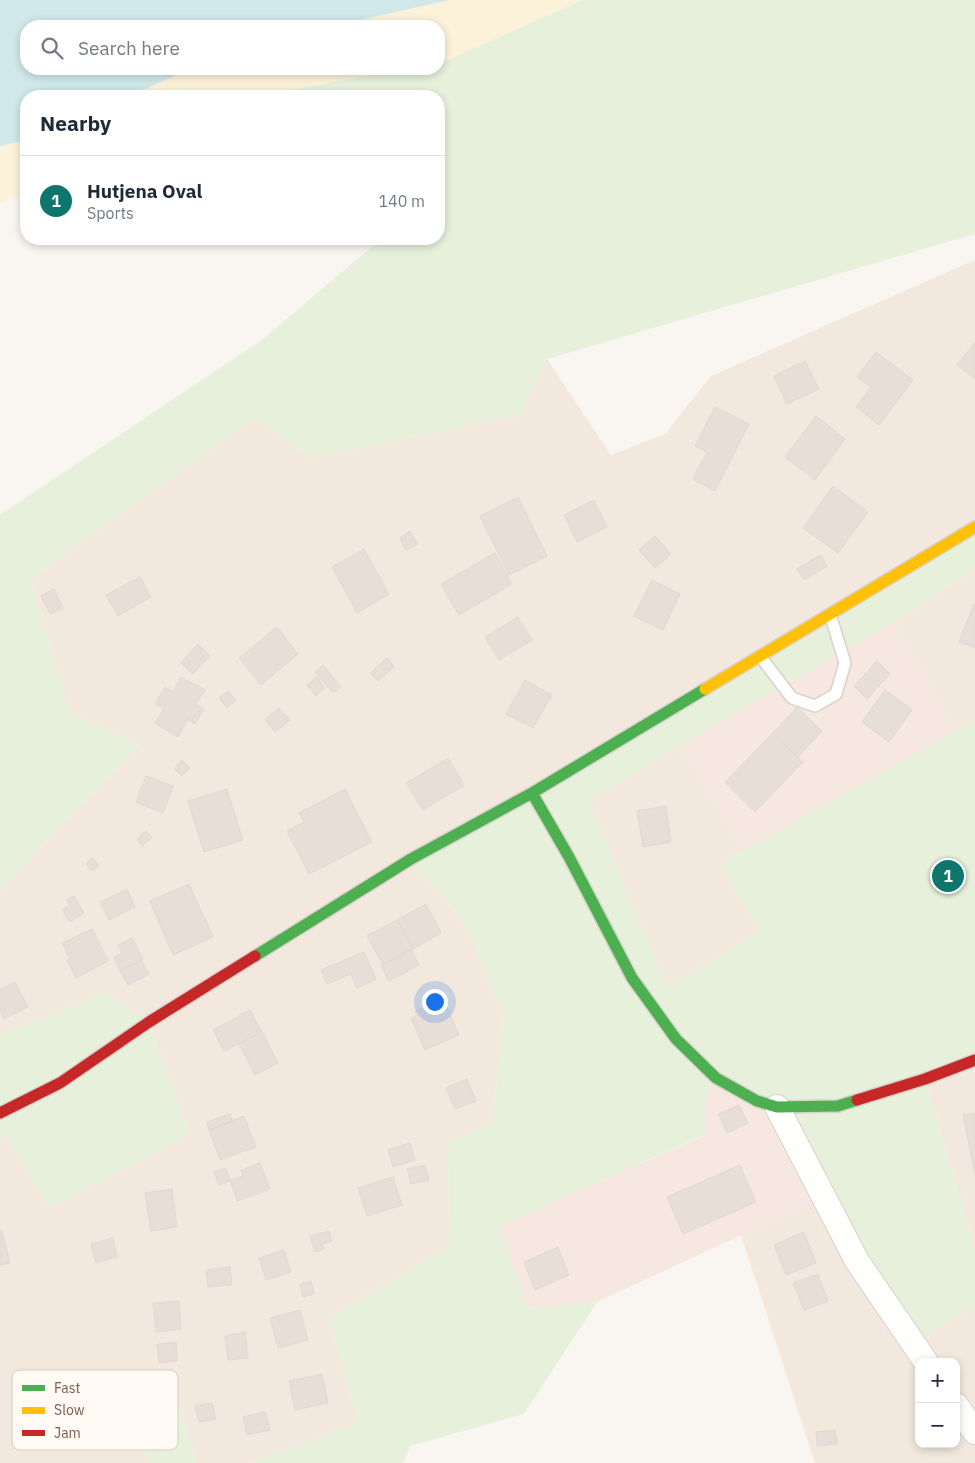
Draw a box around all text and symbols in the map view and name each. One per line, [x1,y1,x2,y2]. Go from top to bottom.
search box [20,20,445,75]
icon: search [38,34,66,62]
text: Search here [78,36,180,60]
text: Nearby [40,109,111,137]
text: Hutjena Oval [87,179,202,203]
text: 1 [51,191,61,211]
text: 140 m [378,191,425,211]
text: Sports [87,203,134,223]
pin: 1 [932,857,964,895]
your location [422,989,448,1015]
map controls [915,1358,960,1448]
button: + [915,1358,960,1403]
legend [12,1370,178,1450]
text: Fast [54,1379,80,1397]
text: Slow [54,1401,85,1419]
button: − [915,1403,960,1448]
text: Jam [54,1424,81,1442]

